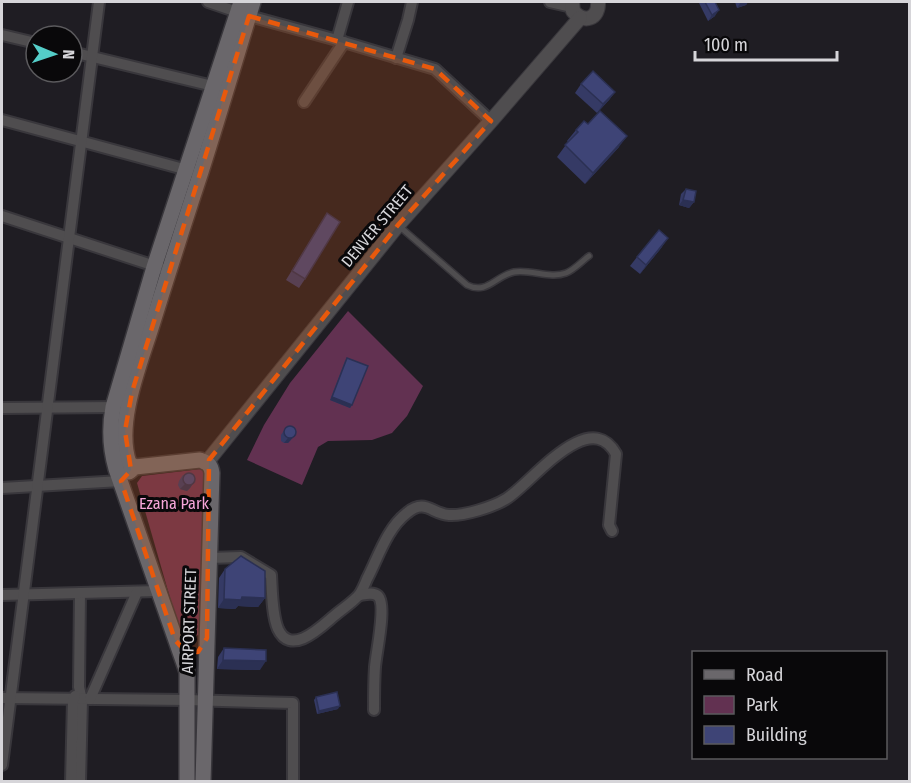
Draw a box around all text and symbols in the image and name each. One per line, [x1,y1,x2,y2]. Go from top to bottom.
north arrow [24,24,84,84]
scale bar [695,24,838,62]
text: 100 m [704,34,748,56]
text: N [59,49,78,60]
street label: DENVER STREET [337,181,417,271]
park label: Ezana Park [139,494,210,513]
street label: AIRPORT STREET [178,567,200,674]
legend [692,651,887,759]
text: Road [746,664,783,686]
text: Park [746,694,779,716]
text: Building [746,724,807,746]

